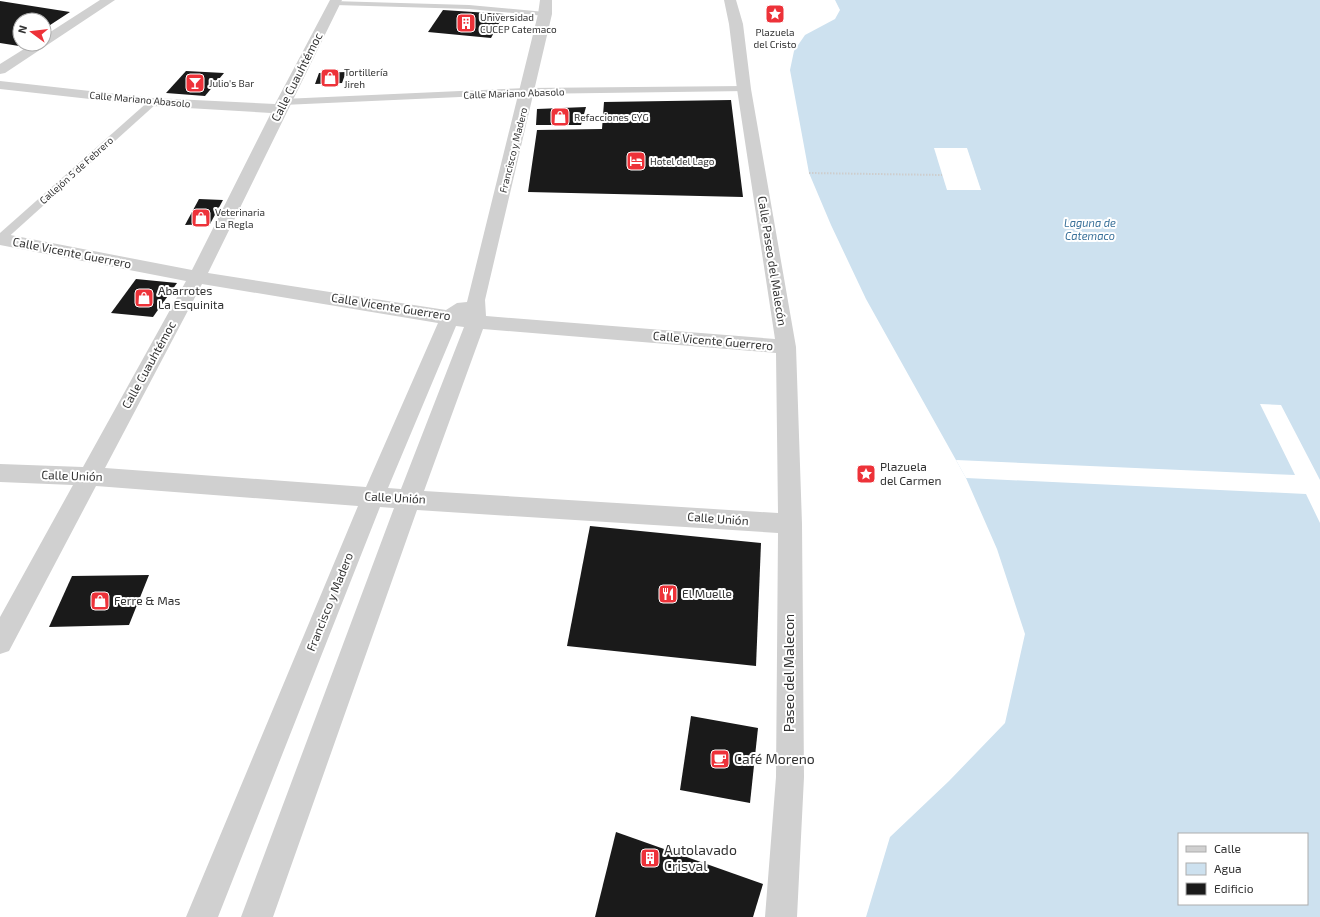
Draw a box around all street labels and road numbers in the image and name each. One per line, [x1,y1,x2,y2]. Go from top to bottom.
street label: Calle Cuauhtémoc [268,30,325,123]
street label: Calle Mariano Abasolo [463,85,565,101]
street label: Calle Mariano Abasolo [89,89,191,109]
street label: Francisco y Madero [497,106,530,194]
street label: Callejón 5 de Febrero [37,134,115,206]
street label: Calle Paseo del Malecón [756,195,790,327]
street label: Calle Vicente Guerrero [12,234,133,270]
street label: Calle Vicente Guerrero [330,290,452,322]
street label: Calle Cuauhtémoc [118,318,178,411]
street label: Calle Vicente Guerrero [652,328,774,352]
street label: Calle Unión [41,467,103,483]
street label: Calle Unión [364,488,426,506]
street label: Calle Unión [687,509,749,527]
street label: Francisco y Madero [303,550,355,653]
street label: Paseo del Malecon [780,614,797,732]

